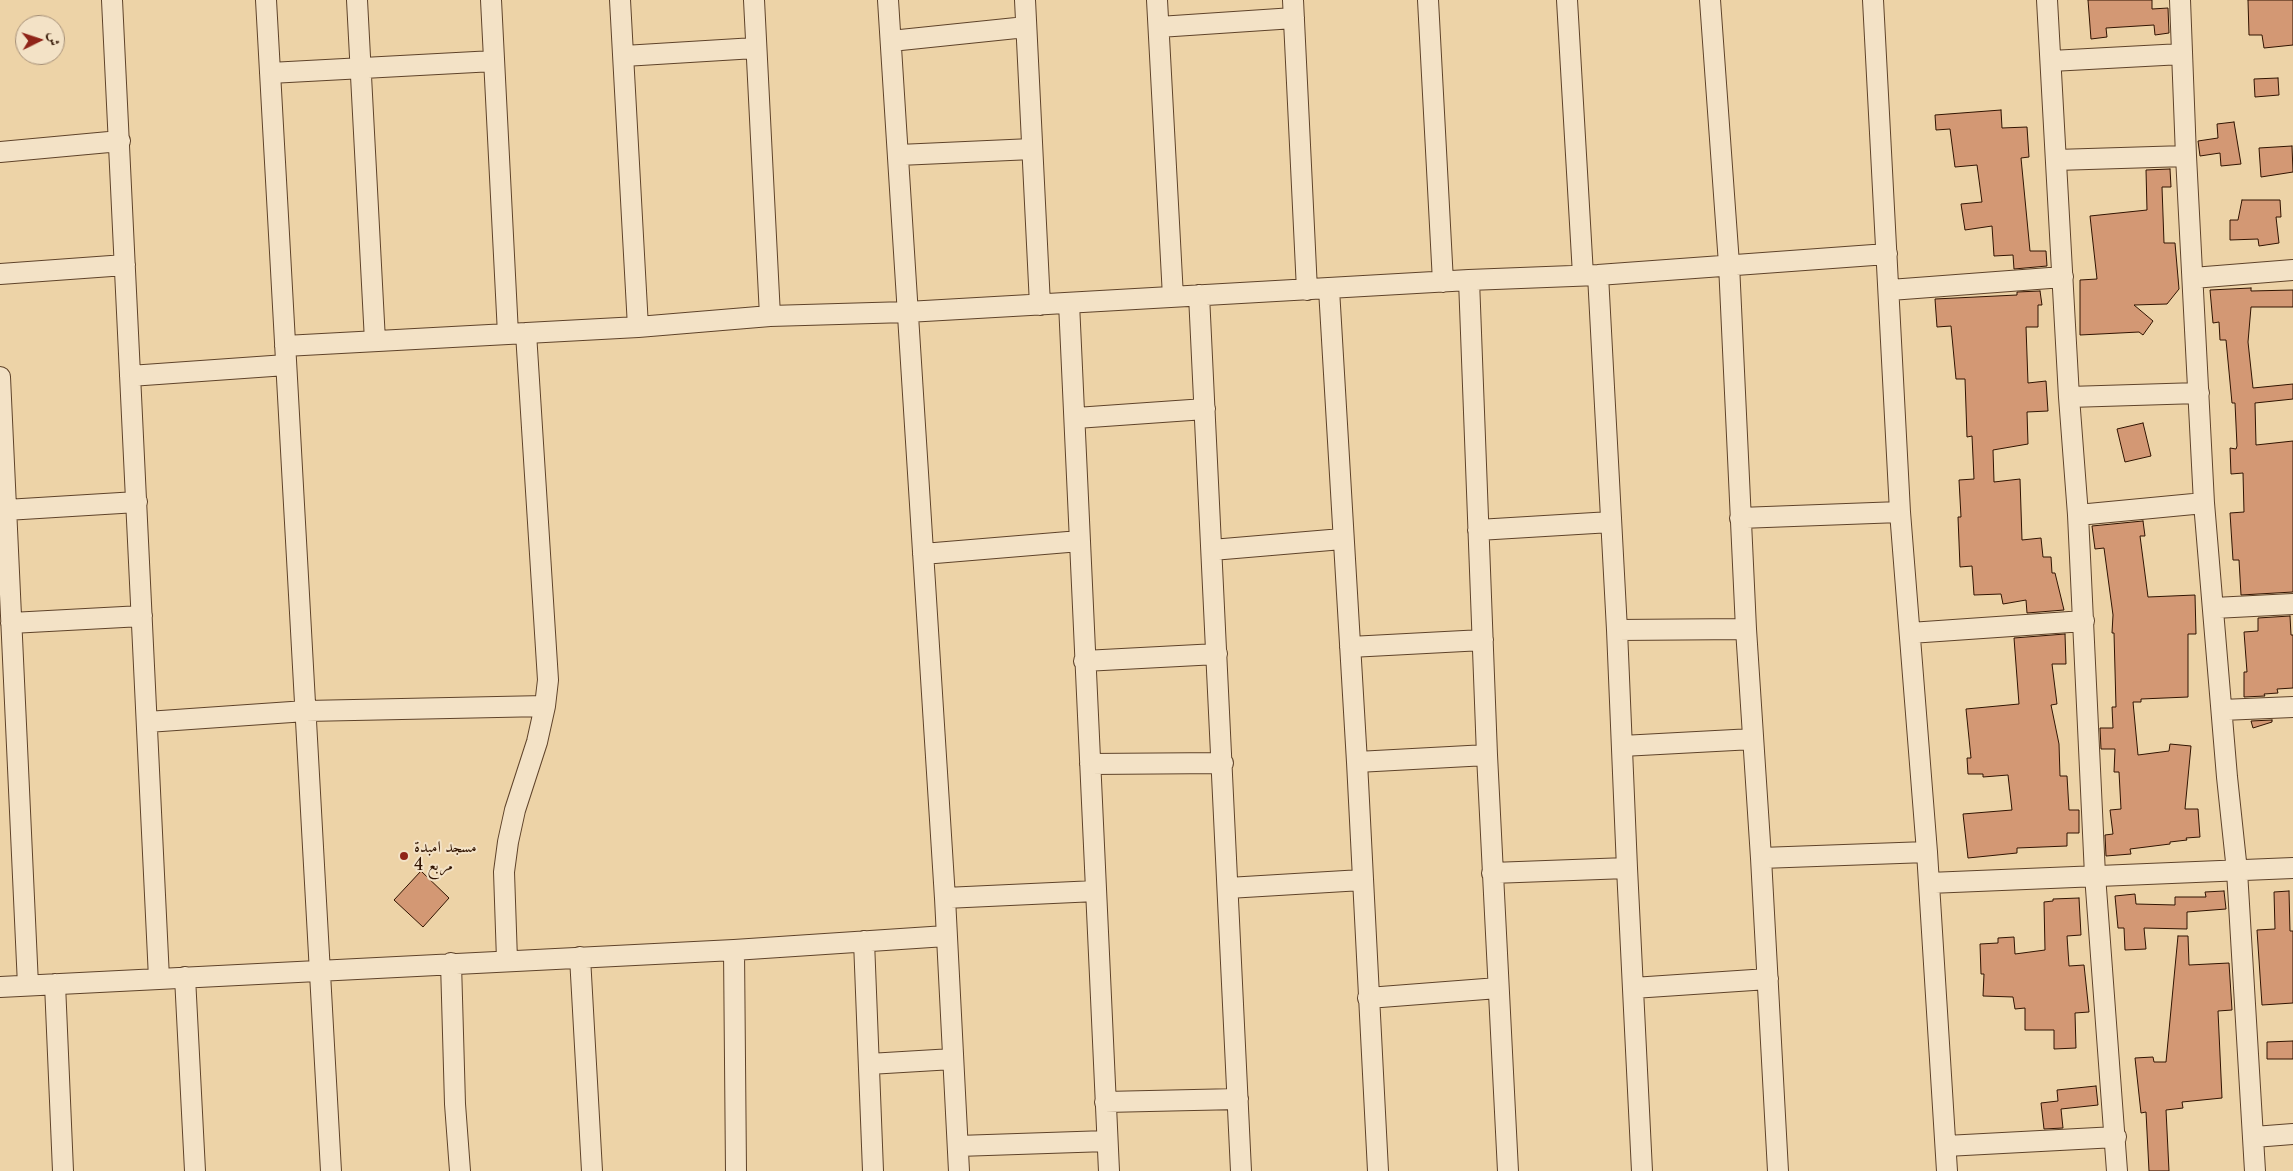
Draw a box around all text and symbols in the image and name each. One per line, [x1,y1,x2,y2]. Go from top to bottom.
north arrow [15,15,65,65]
text: ش [45,31,63,47]
place label: مسجد امبدة مربع 4 [414,837,477,875]
marker: مسجد امبدة مربع 4 [398,850,410,862]

